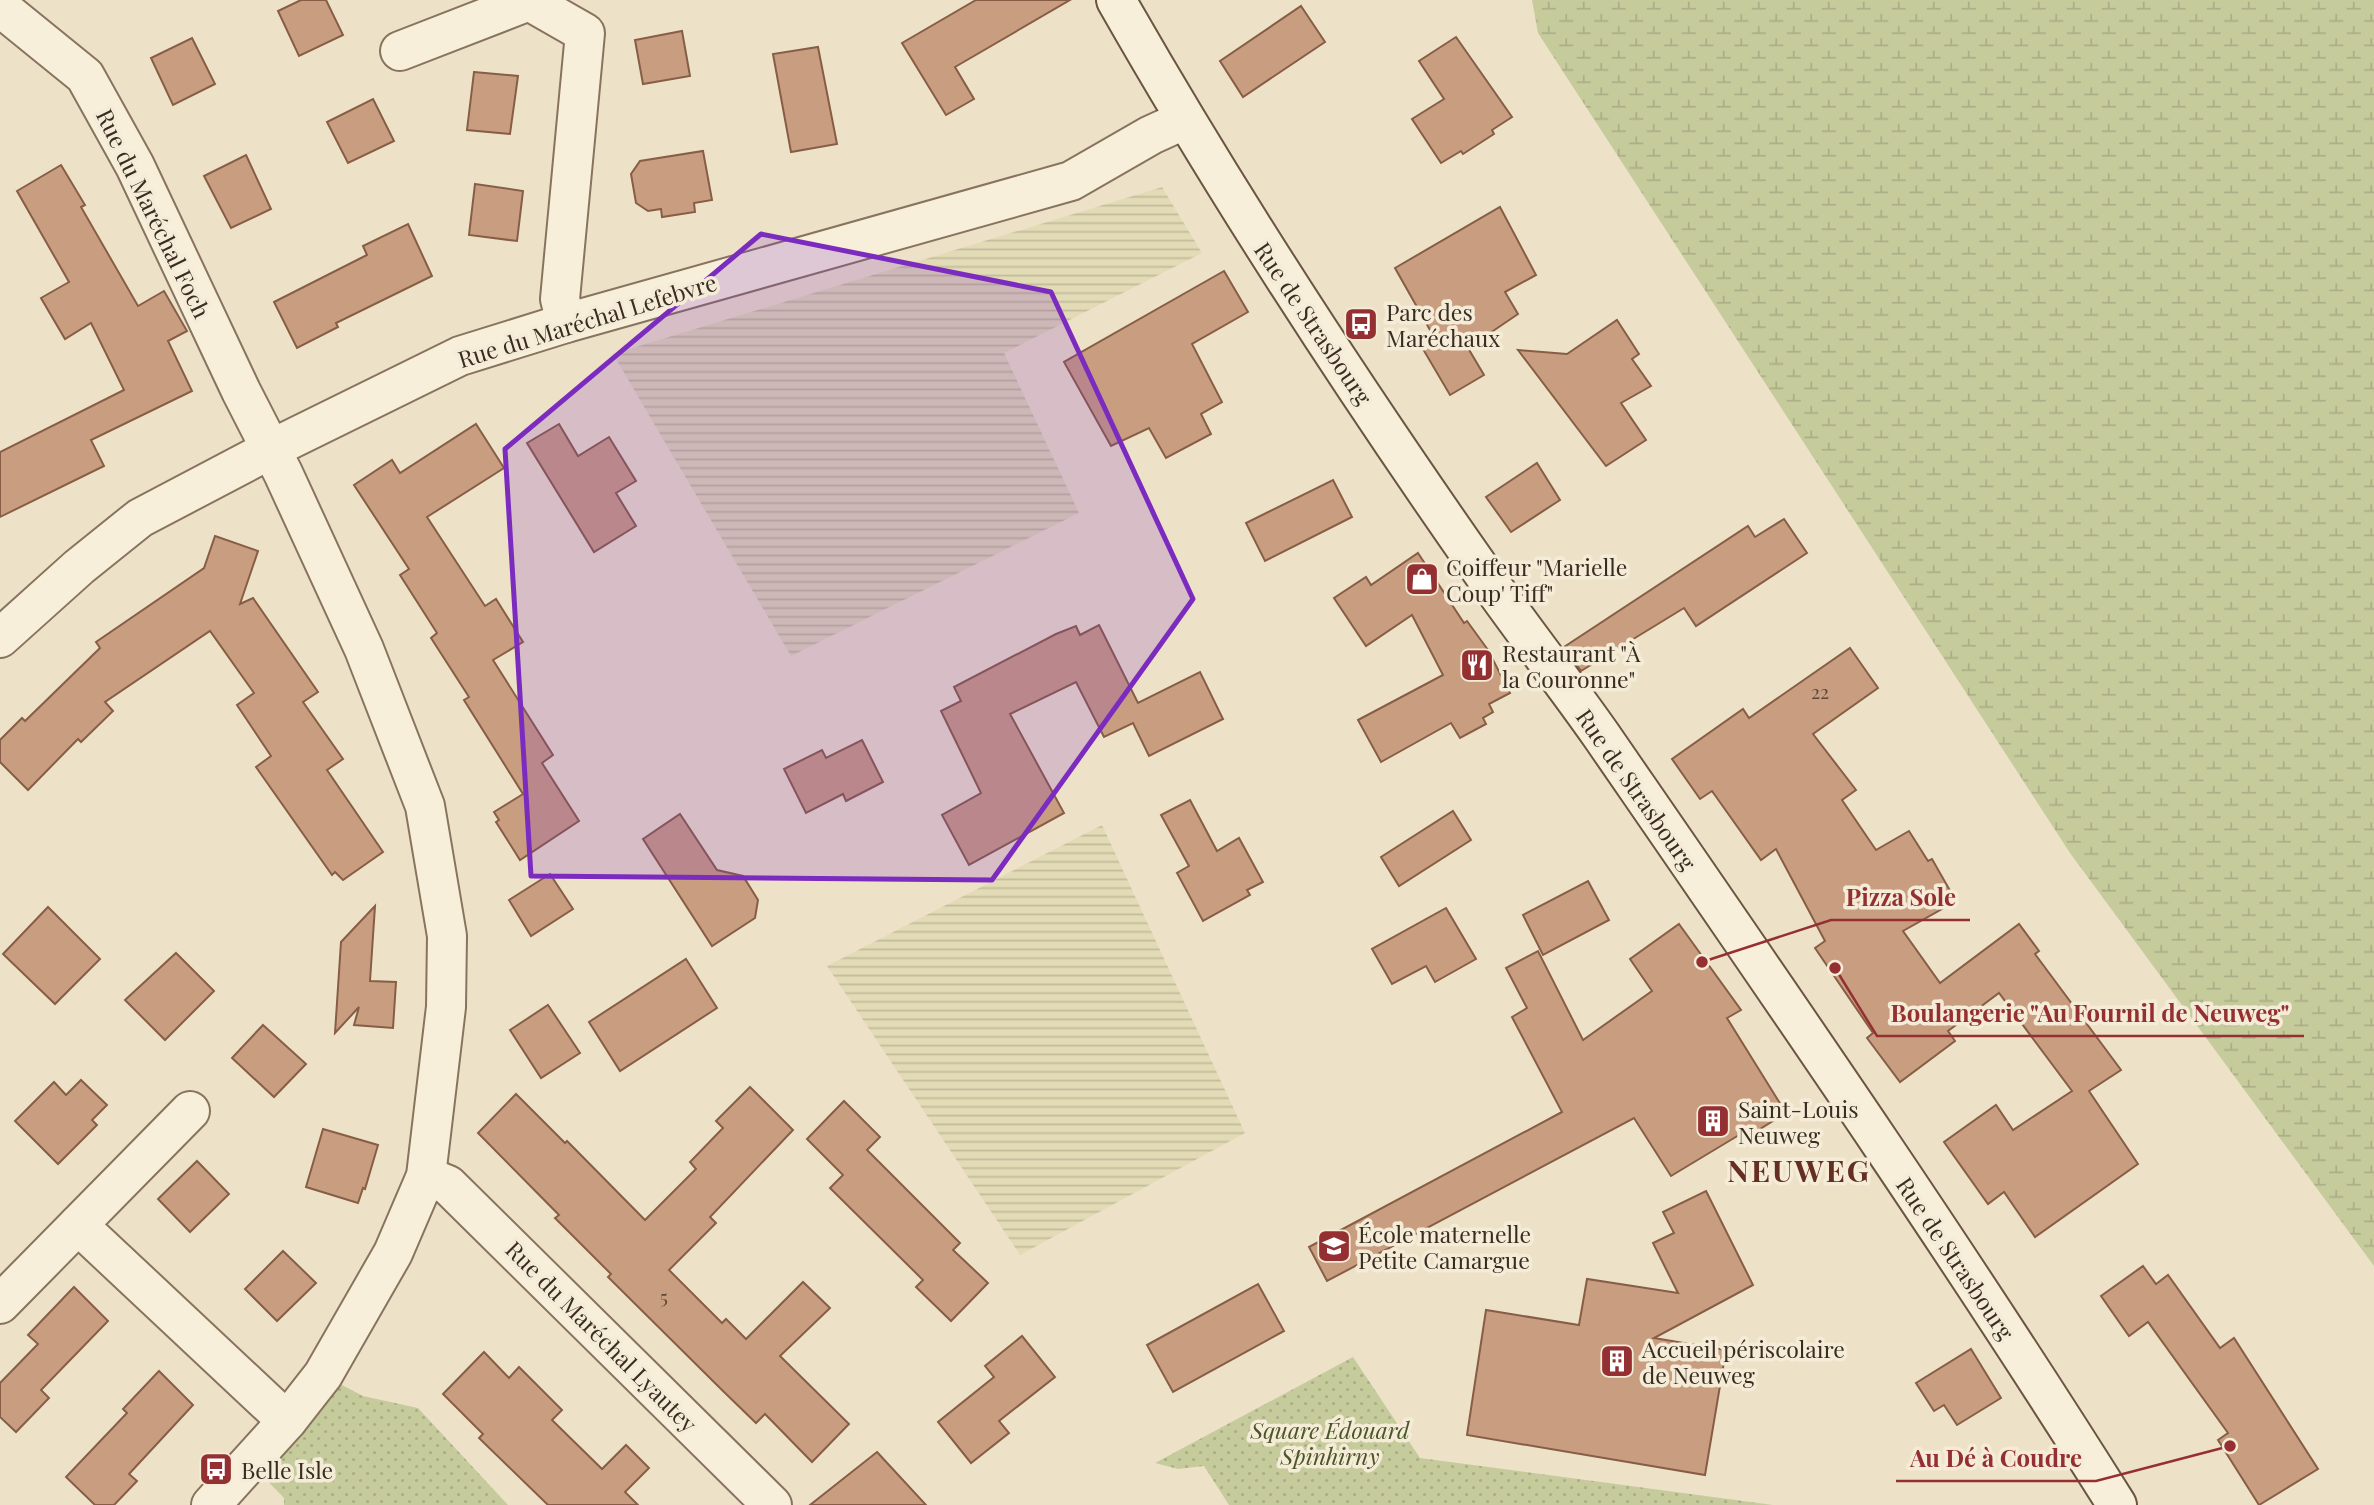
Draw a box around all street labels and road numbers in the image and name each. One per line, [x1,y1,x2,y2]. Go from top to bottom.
street label: Rue du Maréchal Foch [90,103,218,323]
street label: Rue de Strasbourg [1248,235,1380,411]
street label: Rue du Maréchal Lefebvre [454,266,720,374]
street label: Rue de Strasbourg [1570,702,1704,876]
street label: Rue de Strasbourg [1890,1170,2022,1346]
street label: Rue du Maréchal Lyautey [500,1234,705,1439]

